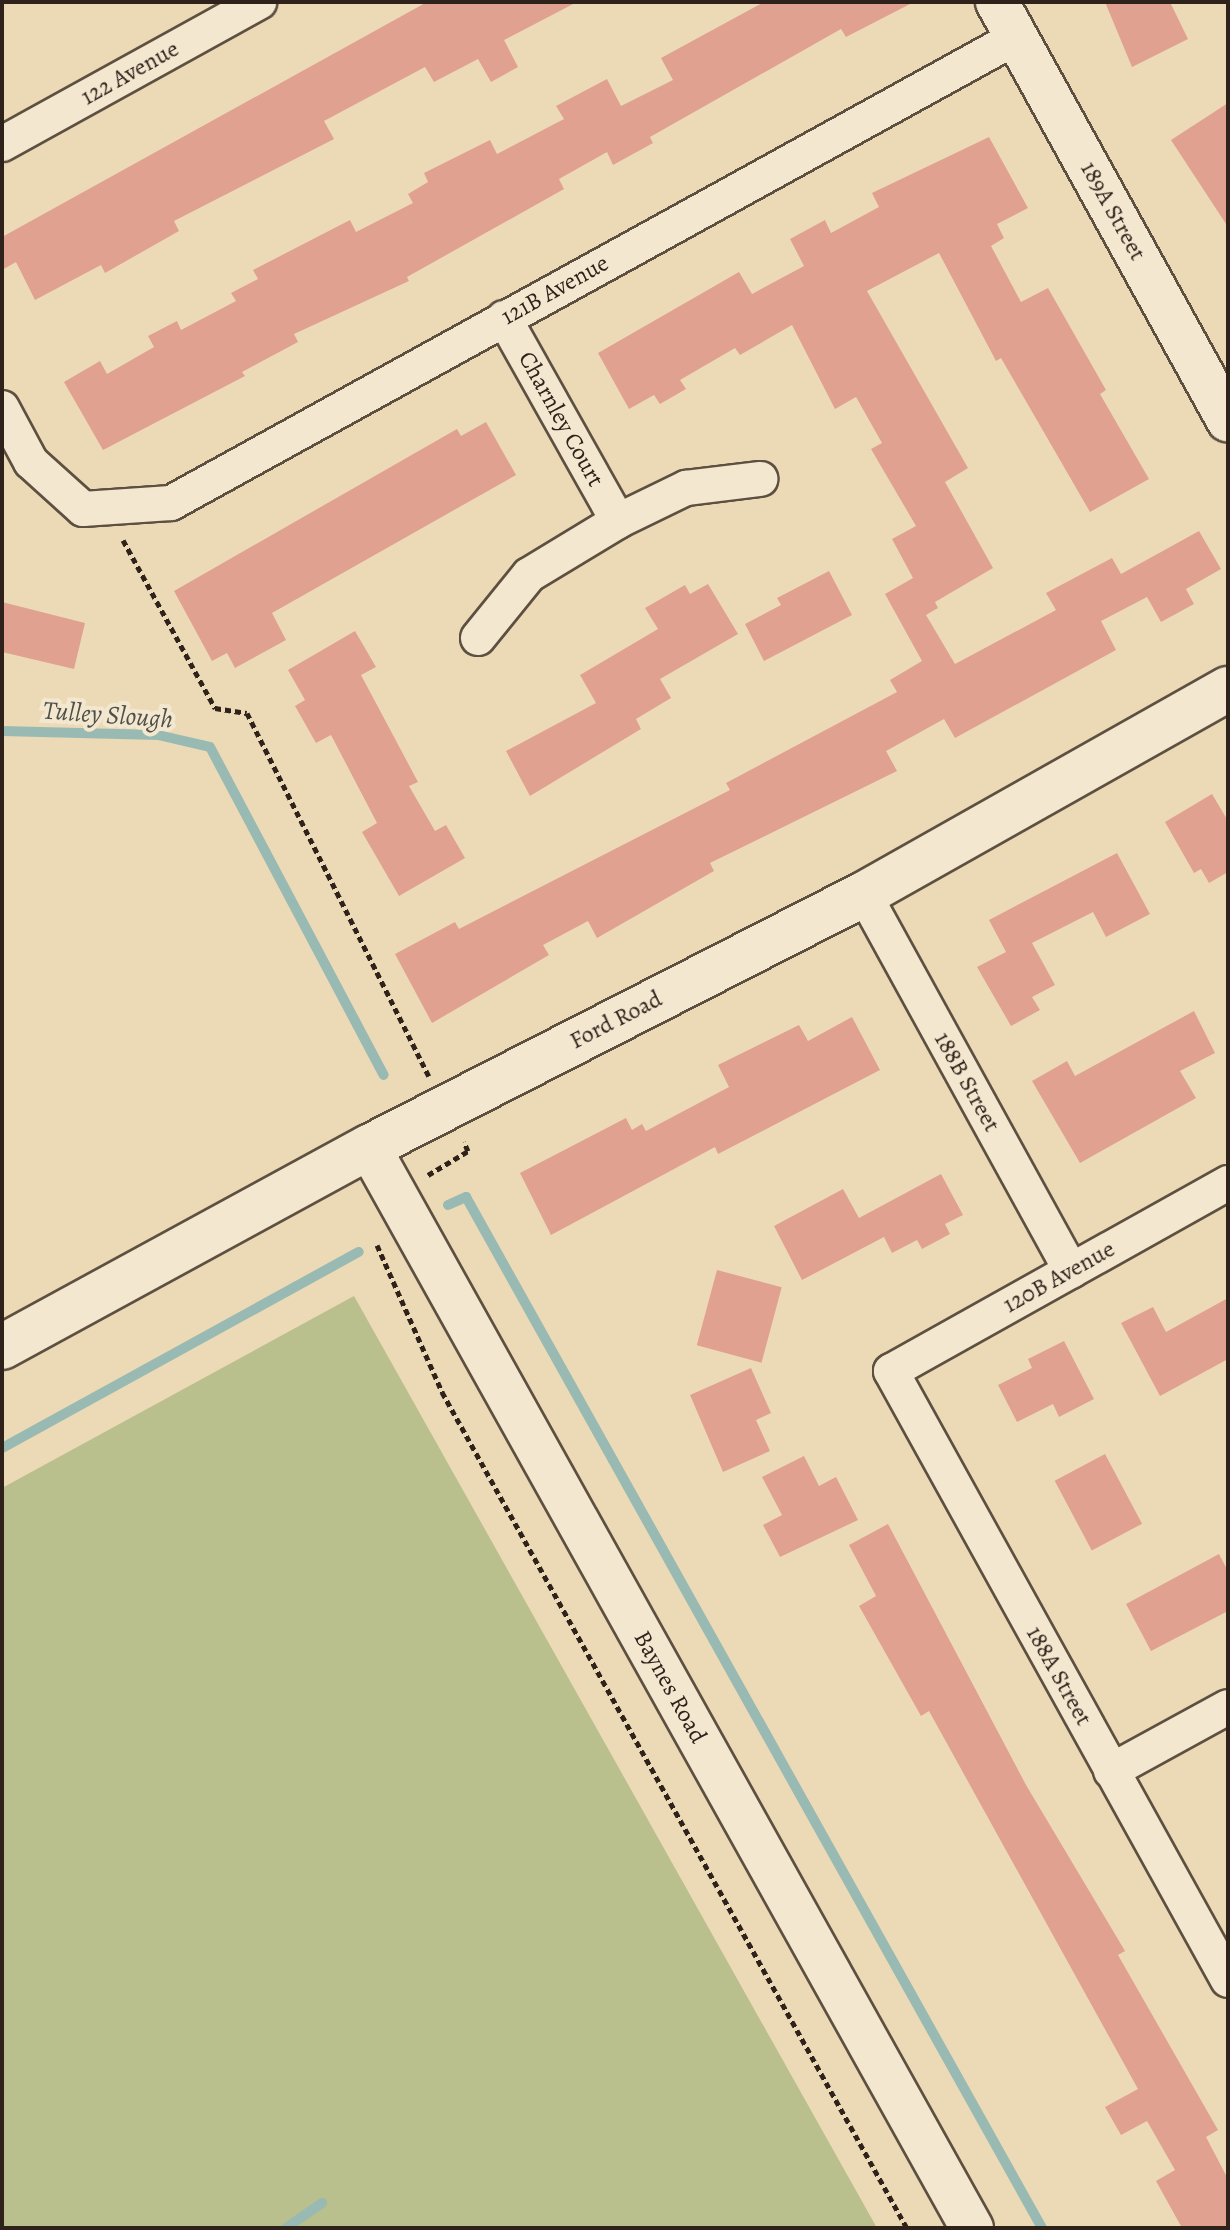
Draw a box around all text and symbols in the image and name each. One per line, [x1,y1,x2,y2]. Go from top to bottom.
street label: 122 Avenue [76,34,184,112]
street label: 189A Street [1074,157,1152,265]
street label: 121B Avenue [496,249,614,331]
street label: Charnley Court [512,346,610,492]
water label: Tulley Slough [42,695,174,735]
street label: Ford Road [565,985,667,1055]
street label: 188B Street [928,1027,1006,1137]
street label: 120B Avenue [998,1235,1120,1319]
street label: 188A Street [1020,1621,1098,1731]
street label: Baynes Road [627,1626,713,1748]

